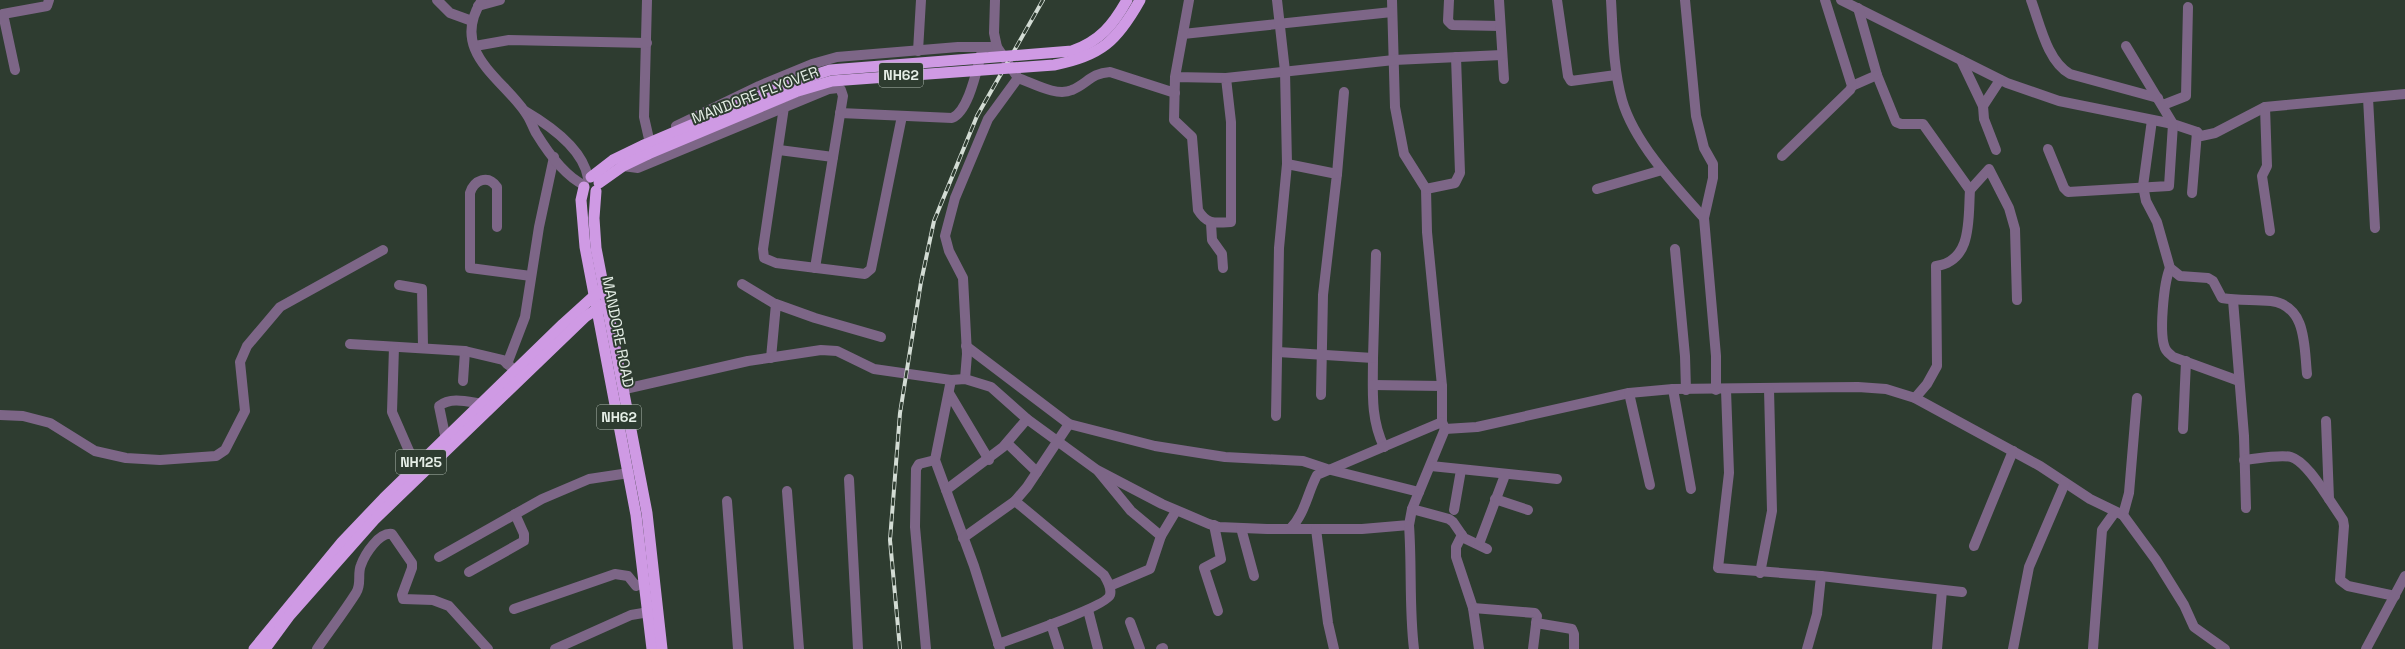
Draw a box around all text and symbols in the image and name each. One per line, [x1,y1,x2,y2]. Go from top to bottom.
street label: MANDORE FLYOVER [689,62,821,127]
road number: NH62 [879,63,923,87]
street label: MANDORE ROAD [598,275,639,389]
road number: NH62 [597,405,641,429]
road number: NH125 [396,450,446,474]

